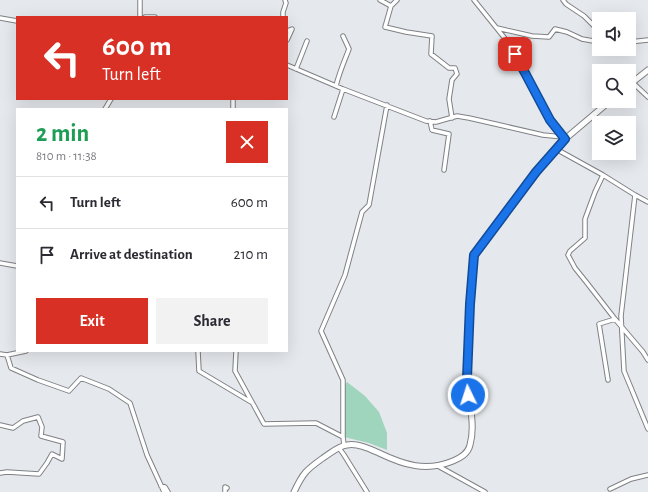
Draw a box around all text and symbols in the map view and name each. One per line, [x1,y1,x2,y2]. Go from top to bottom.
map controls [592,12,636,160]
button: sound [592,12,636,56]
icon: left [36,32,88,84]
text: 600 m [102,33,172,61]
pin [498,37,532,71]
icon: arrive [504,43,526,65]
button: search [592,64,636,108]
text: Turn left [102,66,161,84]
button: layers [592,116,636,160]
button: close [226,121,268,163]
text: 2 min [36,122,89,146]
text: 810 m · 11:38 [36,150,97,163]
icon: left [36,192,58,214]
text: Turn left [70,195,121,210]
text: 600 m [231,195,268,210]
icon: arrive [36,244,58,266]
text: Arrive at destination [70,247,193,262]
text: 210 m [234,247,268,262]
button: Exit [36,298,148,344]
button: Share [156,298,268,344]
position arrow [447,374,489,416]

